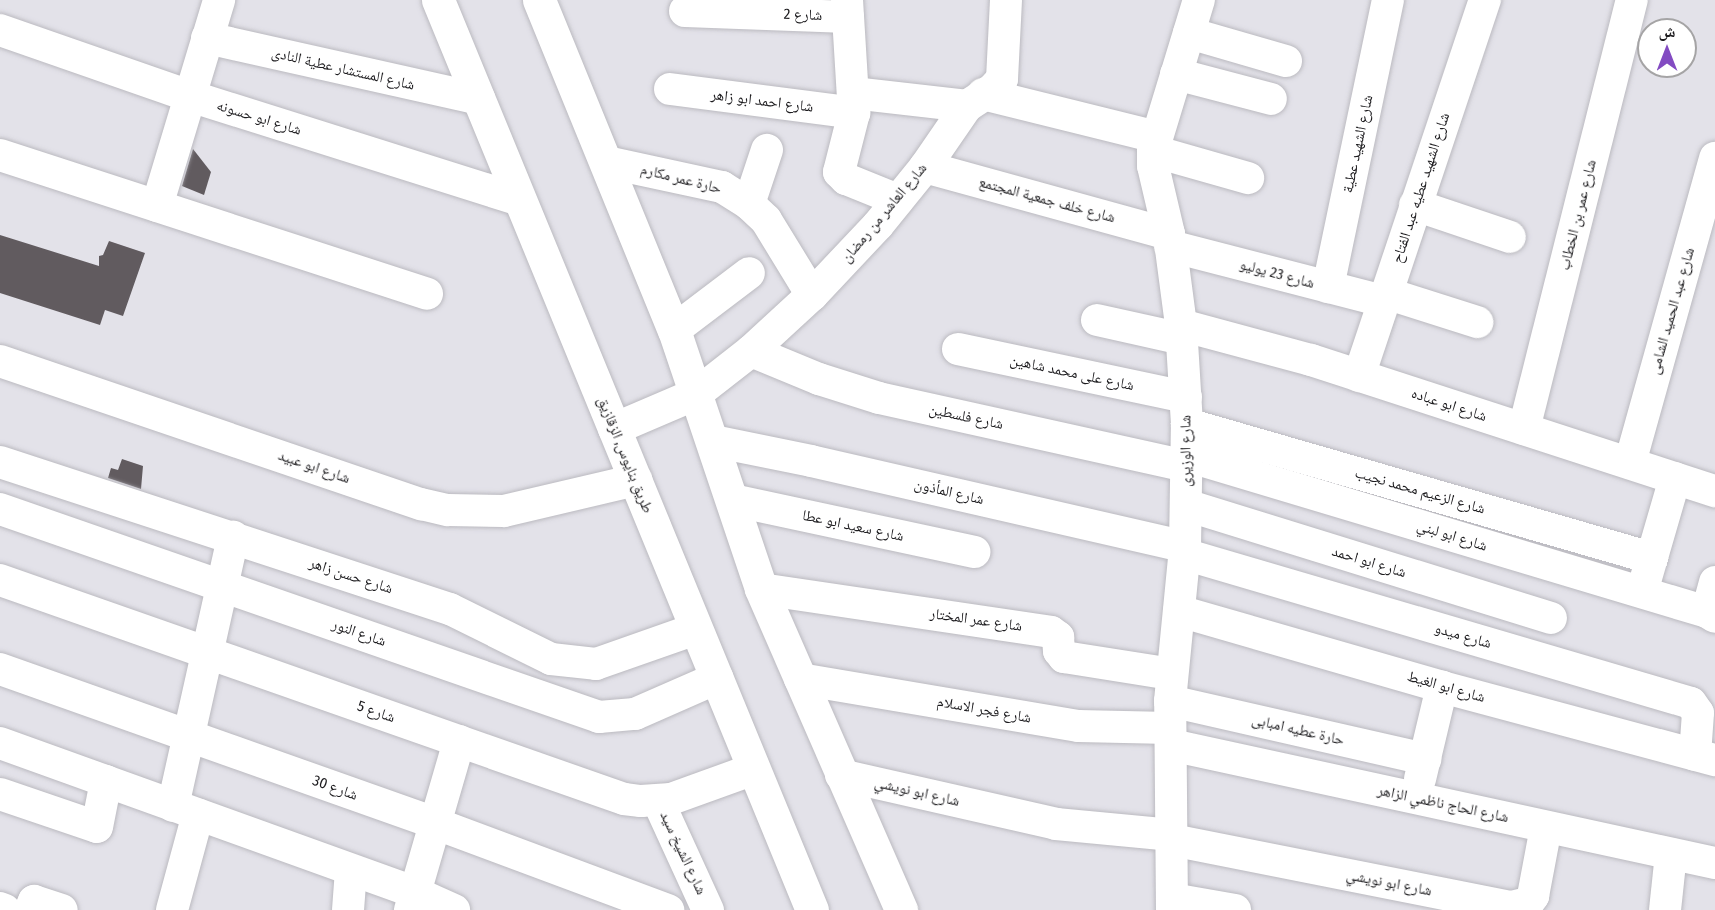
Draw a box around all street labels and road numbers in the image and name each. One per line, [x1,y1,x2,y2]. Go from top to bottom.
street label: شارع 2 [783,5,823,25]
street label: شارع المستشار عطية النادى [270,44,416,94]
street label: شارع احمد ابو زاهر [710,86,814,116]
street label: شارع الشهيد عطية [1339,93,1377,195]
street label: شارع ابو حسونه [214,97,304,139]
street label: شارع الشهيد عطيه عبد الفتاح [1388,111,1454,265]
street label: شارع عمر بن الخطاب [1556,158,1600,272]
street label: حارة عمر مكارم [639,160,723,198]
street label: شارع العاشر من رمضان [837,160,931,266]
street label: شارع خلف جمعية المجتمع [977,173,1117,227]
street label: شارع عبد الحميد الشامى [1645,245,1699,377]
street label: شارع 23 يوليو [1238,255,1316,293]
street label: شارع على محمد شاهين [1008,351,1136,395]
street label: شارع ابو عباده [1409,384,1489,426]
street label: طريق بنايوس, الزقازيق [593,394,657,516]
street label: شارع فلسطين [927,400,1005,434]
street label: شارع الوزيرى [1177,415,1195,487]
street label: شارع ابو عبيد [276,446,352,488]
street label: شارع الزعيم محمد نجيب [1353,464,1487,518]
street label: شارع المأذون [912,475,986,509]
street label: شارع سعيد ابو عطا [801,506,905,546]
street label: شارع ابو لبني [1415,517,1489,555]
street label: شارع ابو احمد [1330,542,1408,582]
street label: شارع حسن زاهر [307,554,395,598]
street label: شارع عمر المختار [929,605,1023,635]
street label: شارع النور [330,615,388,651]
street label: شارع ميدو [1432,619,1494,653]
street label: شارع ابو الغيط [1405,667,1487,707]
street label: شارع فجر الاسلام [935,693,1033,727]
street label: شارع 5 [355,697,397,727]
street label: حارة عطيه امبابى [1250,711,1346,749]
street label: شارع 30 [310,772,360,804]
street label: شارع ابو نويشي [873,773,961,811]
street label: شارع الحاج ناظمي الزاهر [1376,781,1510,827]
street label: شارع الشيخ سيد [656,808,710,898]
street label: شارع ابو نويشي [1345,866,1433,900]

